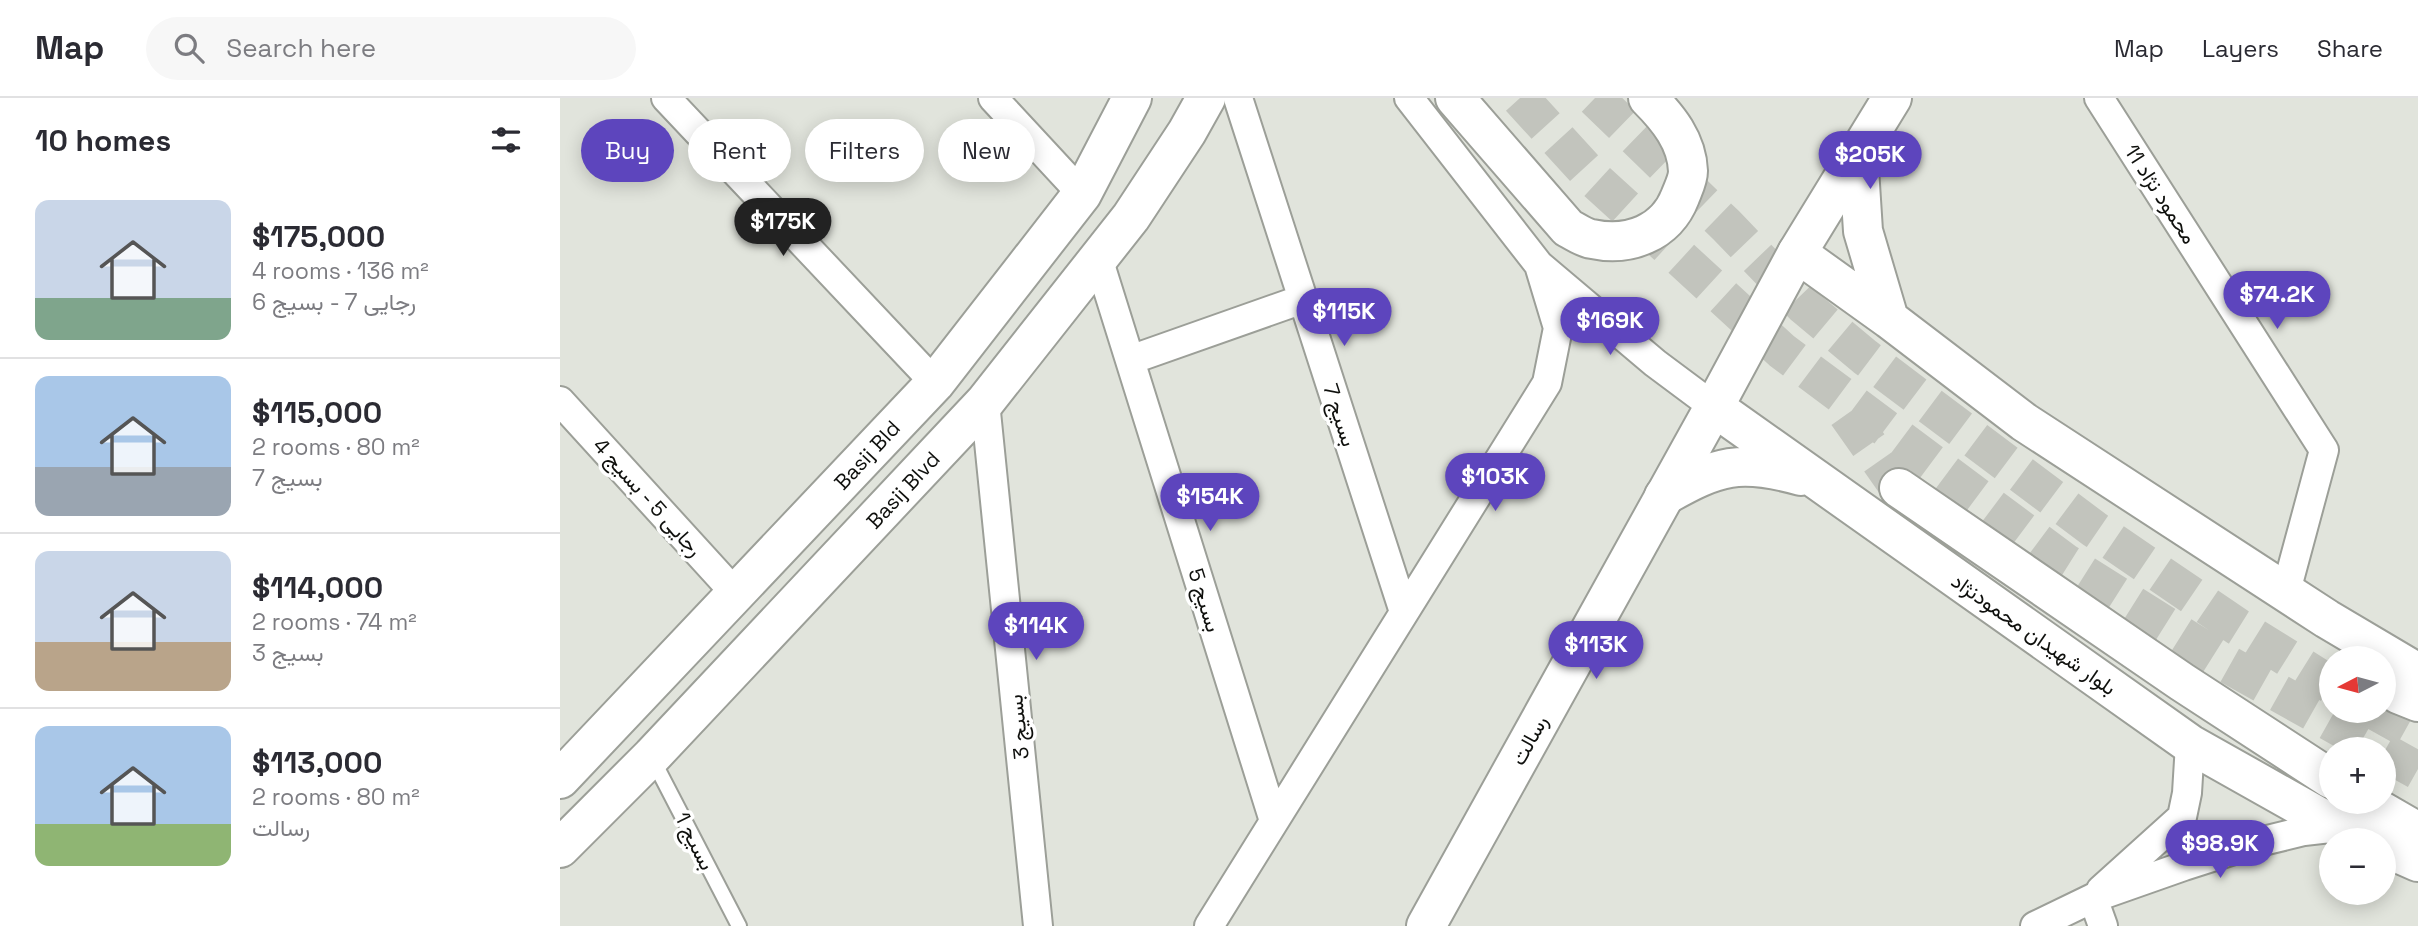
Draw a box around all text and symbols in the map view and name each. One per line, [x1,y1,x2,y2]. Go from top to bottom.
search box [146,17,636,80]
text: Map [35,27,104,69]
icon: search [170,29,208,67]
text: Search here [226,31,376,65]
text: Map [2114,33,2164,64]
text: Layers [2202,33,2279,64]
text: Share [2317,33,2383,64]
chip: Buy [581,119,674,182]
chip: Rent [688,119,791,182]
chip: Filters [805,119,924,182]
chip: New [938,119,1035,182]
text: 10 homes [35,121,171,160]
icon: filters [487,121,525,159]
pin: $205K [1821,132,1919,191]
text: $205K [1835,139,1905,169]
street label: محمود نژاد 11 [2119,139,2203,249]
pin: $175K [734,198,832,258]
text: $175K [750,206,816,236]
text: $175,000 [252,217,385,256]
icon: home [91,228,175,312]
text: 4 rooms · 136 m² [252,256,429,286]
pin: $74.2K [2220,272,2334,331]
text: $74.2K [2239,279,2315,309]
text: رجایی 7 - بسیج 6 [252,287,416,317]
pin: $115K [1295,288,1393,348]
text: $115K [1313,296,1375,326]
pin: $169K [1561,298,1659,357]
text: $169K [1576,305,1644,335]
street label: بسیج 7 [1316,380,1363,450]
text: $115,000 [252,393,382,432]
icon: home [91,404,175,488]
street label: Basij Bld [828,415,906,495]
text: 2 rooms · 80 m² [252,432,420,462]
street label: رجایی 5 - بسیج 4 [587,432,709,563]
street label: Basij Blvd [860,446,946,534]
pin: $103K [1446,454,1544,513]
text: $103K [1461,461,1529,491]
text: بسیج 7 [252,463,323,493]
pin: $154K [1161,474,1259,533]
text: $154K [1176,481,1244,511]
street label: بسیج 5 [1182,565,1227,635]
street label: بلوار شهیدان محمودنژاد [1946,567,2122,701]
text: $114,000 [252,568,383,607]
icon: home [91,579,175,663]
pin: $114K [987,602,1085,662]
text: 2 rooms · 74 m² [252,607,417,637]
text: $114K [1004,610,1068,640]
pin: $113K [1547,622,1645,681]
text: $113K [1564,629,1628,659]
text: بسیج 3 [252,638,323,668]
north arrow [2319,646,2396,723]
map controls [2319,646,2396,905]
street label: بسیج 3 [1001,693,1036,761]
street label: رسالت [1504,710,1554,770]
button: + [2319,737,2396,814]
text: $113,000 [252,743,382,782]
icon: home [91,754,175,838]
text: 2 rooms · 80 m² [252,782,420,812]
street label: بسیج 1 [668,808,721,875]
text: رسالت [252,813,310,843]
pin: $98.9K [2163,820,2277,880]
text: $98.9K [2181,828,2259,858]
button: − [2319,828,2396,905]

